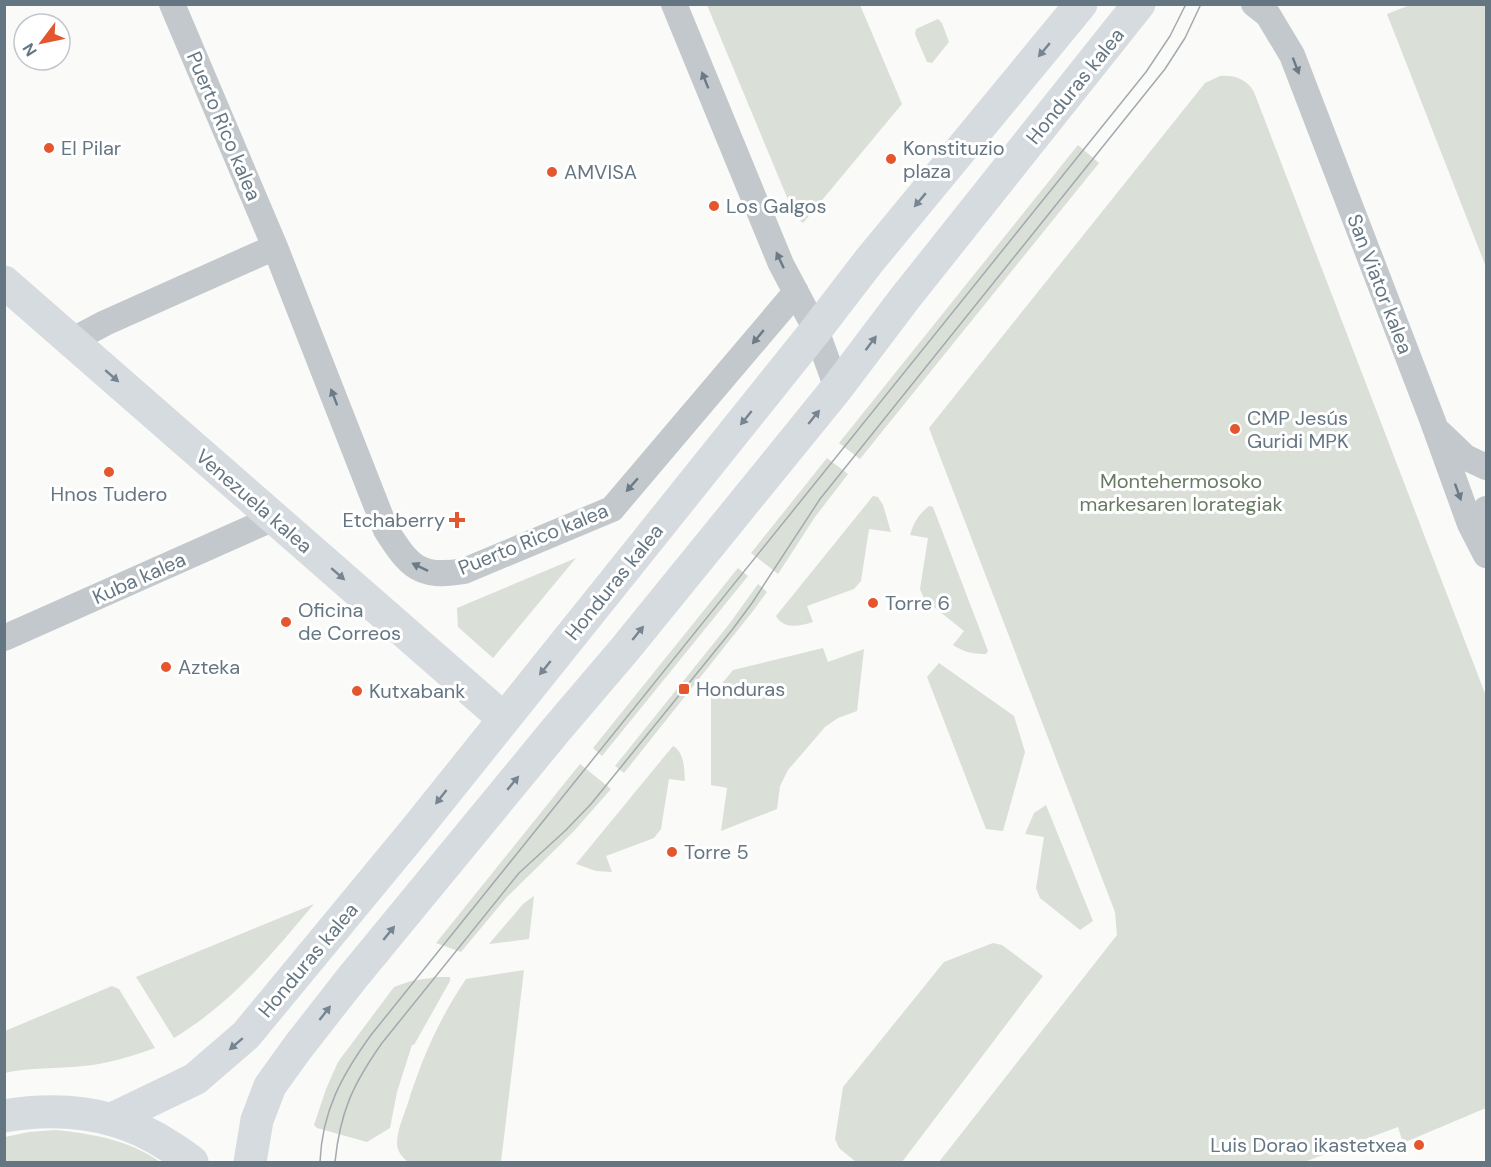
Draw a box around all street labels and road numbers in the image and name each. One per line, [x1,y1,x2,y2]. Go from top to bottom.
street label: Honduras kalea [1020,23,1130,149]
street label: Puerto Rico kalea [181,48,267,204]
street label: San Viator kalea [1341,210,1419,358]
street label: Venezuela kalea [190,443,318,559]
street label: Puerto Rico kalea [454,497,612,581]
street label: Honduras kalea [559,519,669,645]
street label: Kuba kalea [88,546,190,610]
street label: Honduras kalea [252,897,364,1023]

